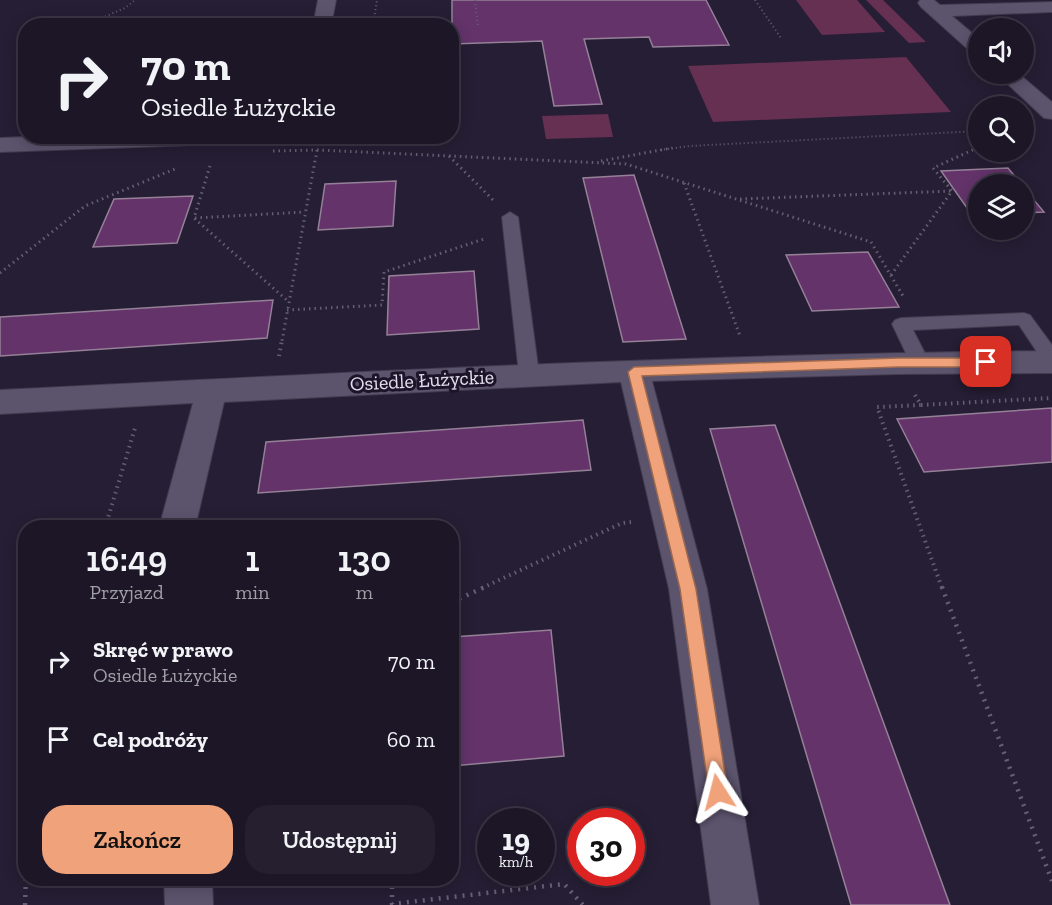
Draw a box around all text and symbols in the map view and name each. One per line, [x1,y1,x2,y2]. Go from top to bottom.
map controls [968,18,1034,240]
button: sound [968,18,1034,84]
text: 70 m [141,40,231,91]
icon: right [42,42,120,120]
text: Osiedle Łużyckie [141,91,336,123]
button: search [968,96,1034,162]
button: layers [968,174,1034,240]
pin [960,336,1011,387]
icon: arrive [969,345,1002,378]
street label: Osiedle Łużyckie [349,364,495,396]
text: 16:49 [86,537,167,580]
text: 1 [245,537,260,580]
text: 130 [337,537,391,580]
text: Przyjazd [90,580,164,604]
text: min [235,580,270,604]
text: m [356,580,373,604]
text: Skręć w prawo [93,636,233,663]
icon: right [42,645,75,678]
text: 70 m [388,648,435,675]
text: Osiedle Łużyckie [93,663,237,687]
icon: arrive [42,723,75,756]
text: Cel podróży [93,726,208,753]
text: 60 m [387,726,435,753]
position arrow [686,760,750,824]
button: Zakończ [42,805,233,874]
button: Udostępnij [245,805,435,874]
speed limit sign: 30 [567,808,645,886]
text: 19 [502,822,530,858]
text: km/h [499,853,533,871]

